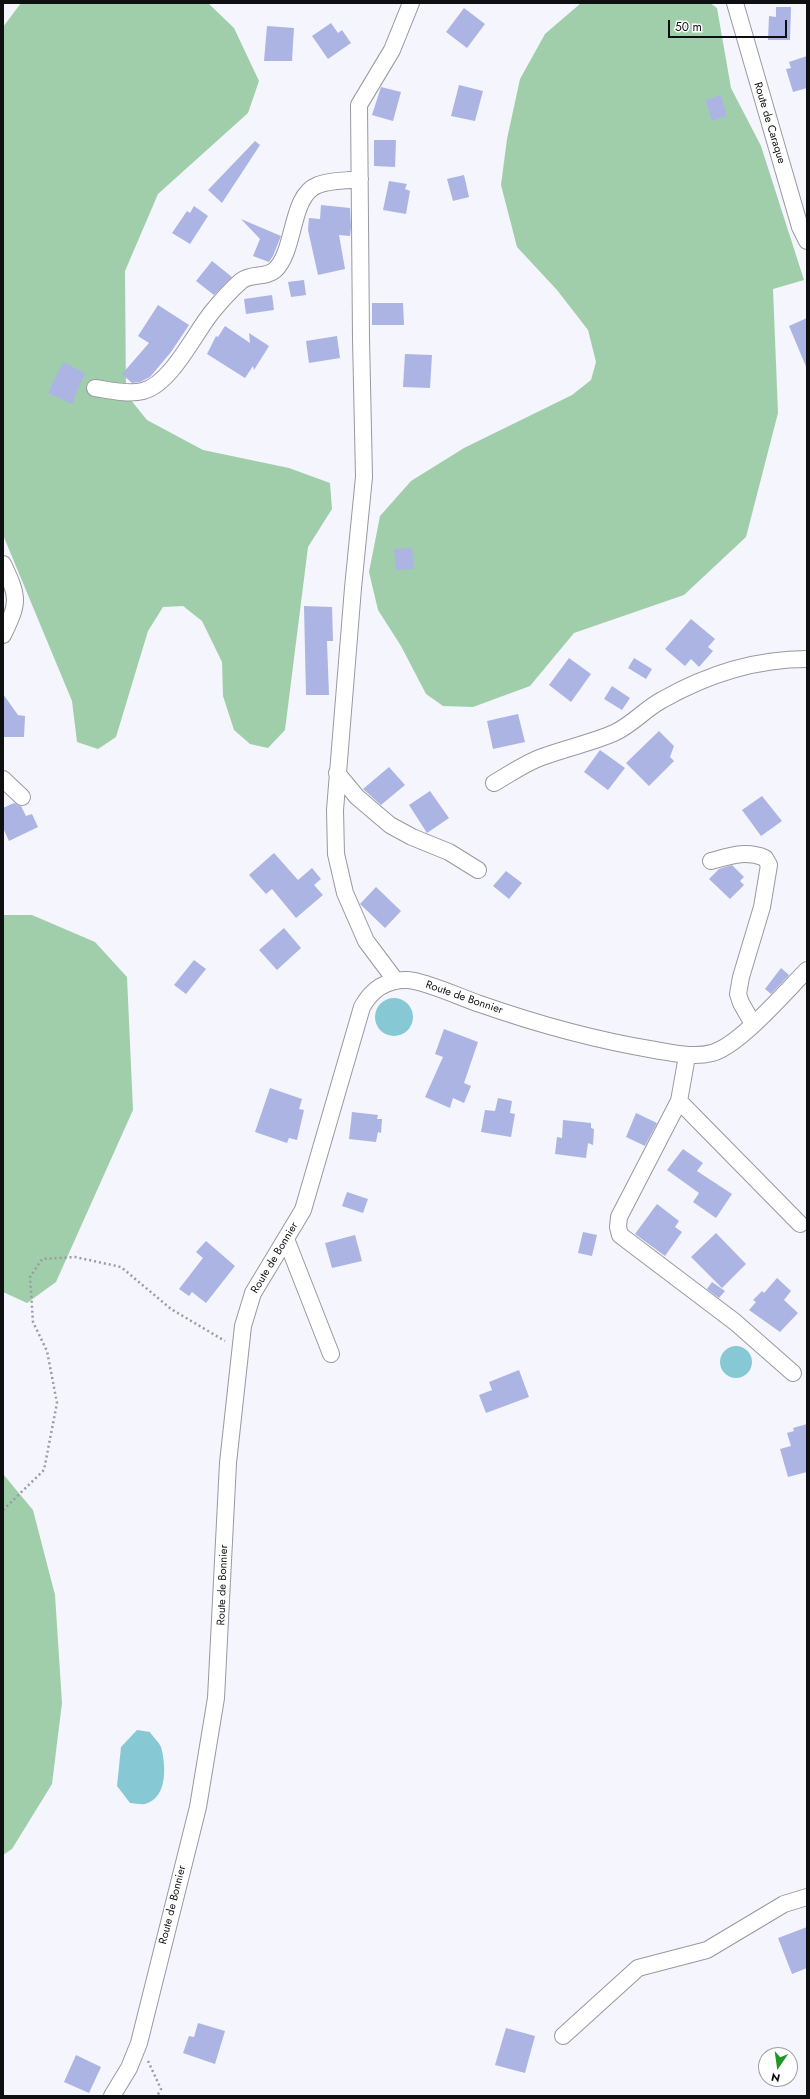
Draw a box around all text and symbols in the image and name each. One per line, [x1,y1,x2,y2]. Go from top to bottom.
scale bar [670,12,789,38]
text: 50 m [675,18,702,36]
street label: Route de Caraque [750,81,788,165]
street label: Route de Bonnier [424,979,504,1017]
street label: Route de Bonnier [249,1220,301,1296]
street label: Route de Bonnier [215,1544,231,1626]
street label: Route de Bonnier [157,1864,189,1946]
north arrow [758,2047,798,2087]
text: N [769,2069,782,2086]

